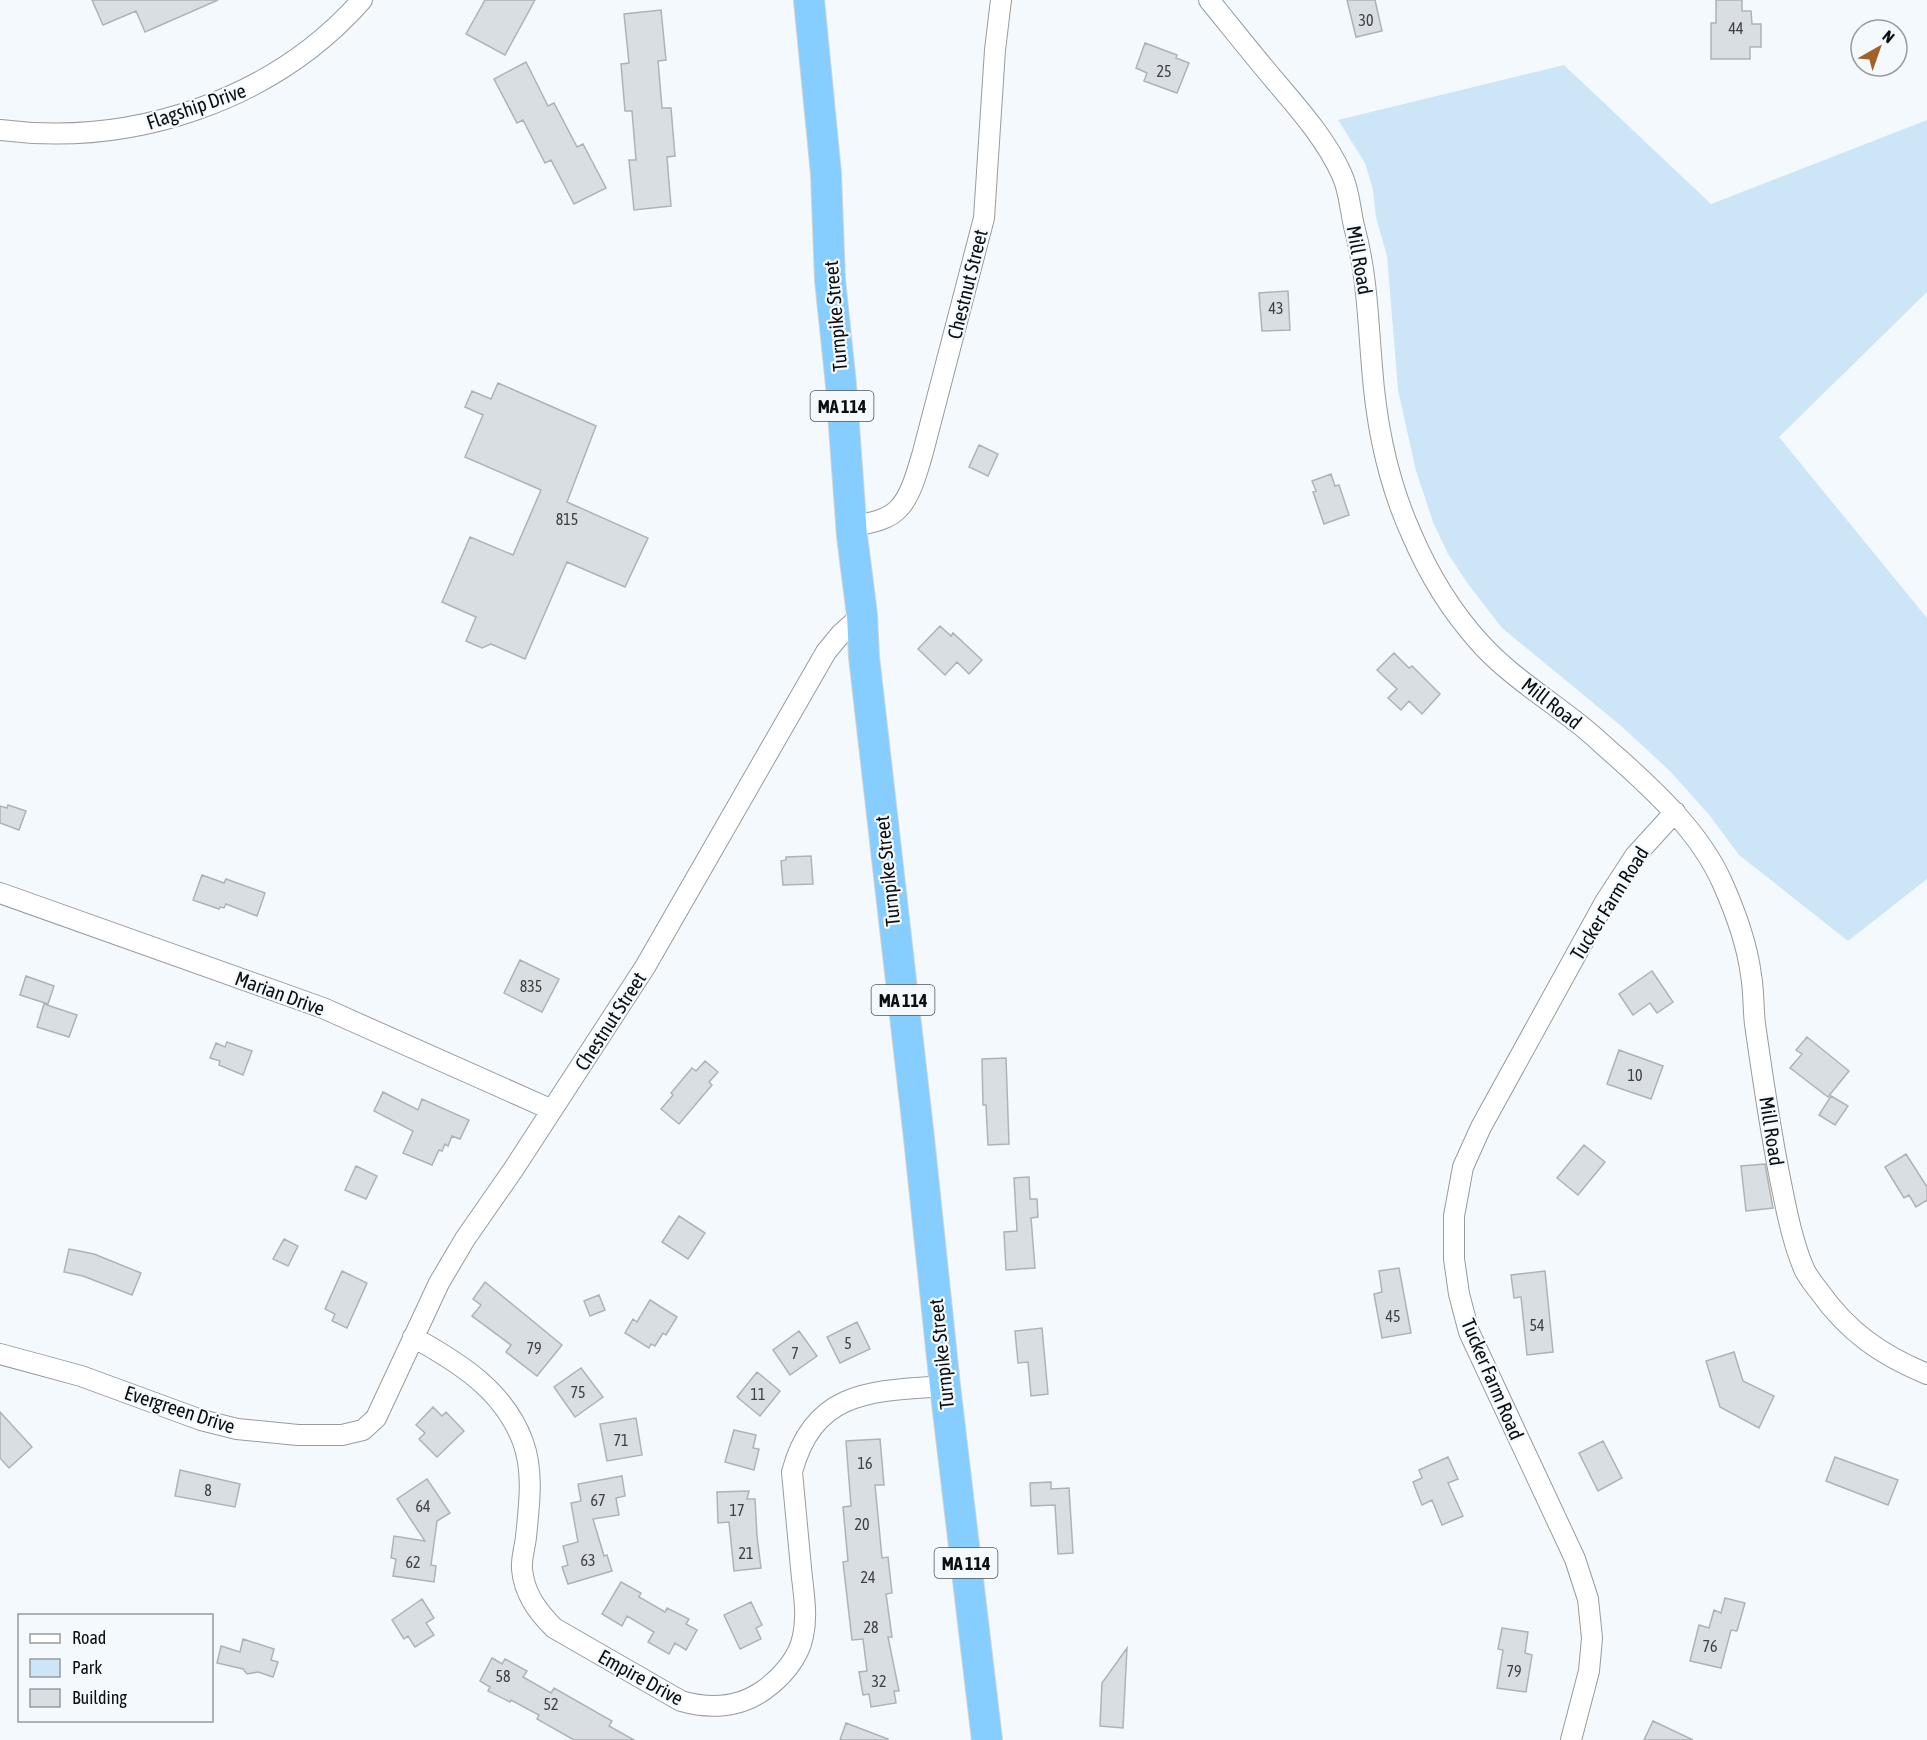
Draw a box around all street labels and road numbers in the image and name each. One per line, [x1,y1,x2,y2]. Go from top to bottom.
street label: Flagship Drive [143,78,249,134]
street label: Mill Road [1343,224,1377,296]
street label: Chestnut Street [942,226,992,341]
street label: Turnpike Street [819,259,851,372]
road number: MA 114 [810,391,874,421]
street label: Mill Road [1518,673,1586,733]
street label: Turnpike Street [870,814,904,928]
street label: Tucker Farm Road [1565,842,1653,964]
street label: Marian Drive [232,966,328,1020]
street label: Chestnut Street [570,967,650,1074]
road number: MA 114 [872,985,934,1015]
street label: Mill Road [1755,1095,1789,1167]
street label: Turnpike Street [924,1297,958,1411]
street label: Tucker Farm Road [1457,1315,1529,1443]
street label: Evergreen Drive [122,1380,238,1438]
road number: MA 114 [934,1548,998,1578]
street label: Empire Drive [595,1644,687,1710]

